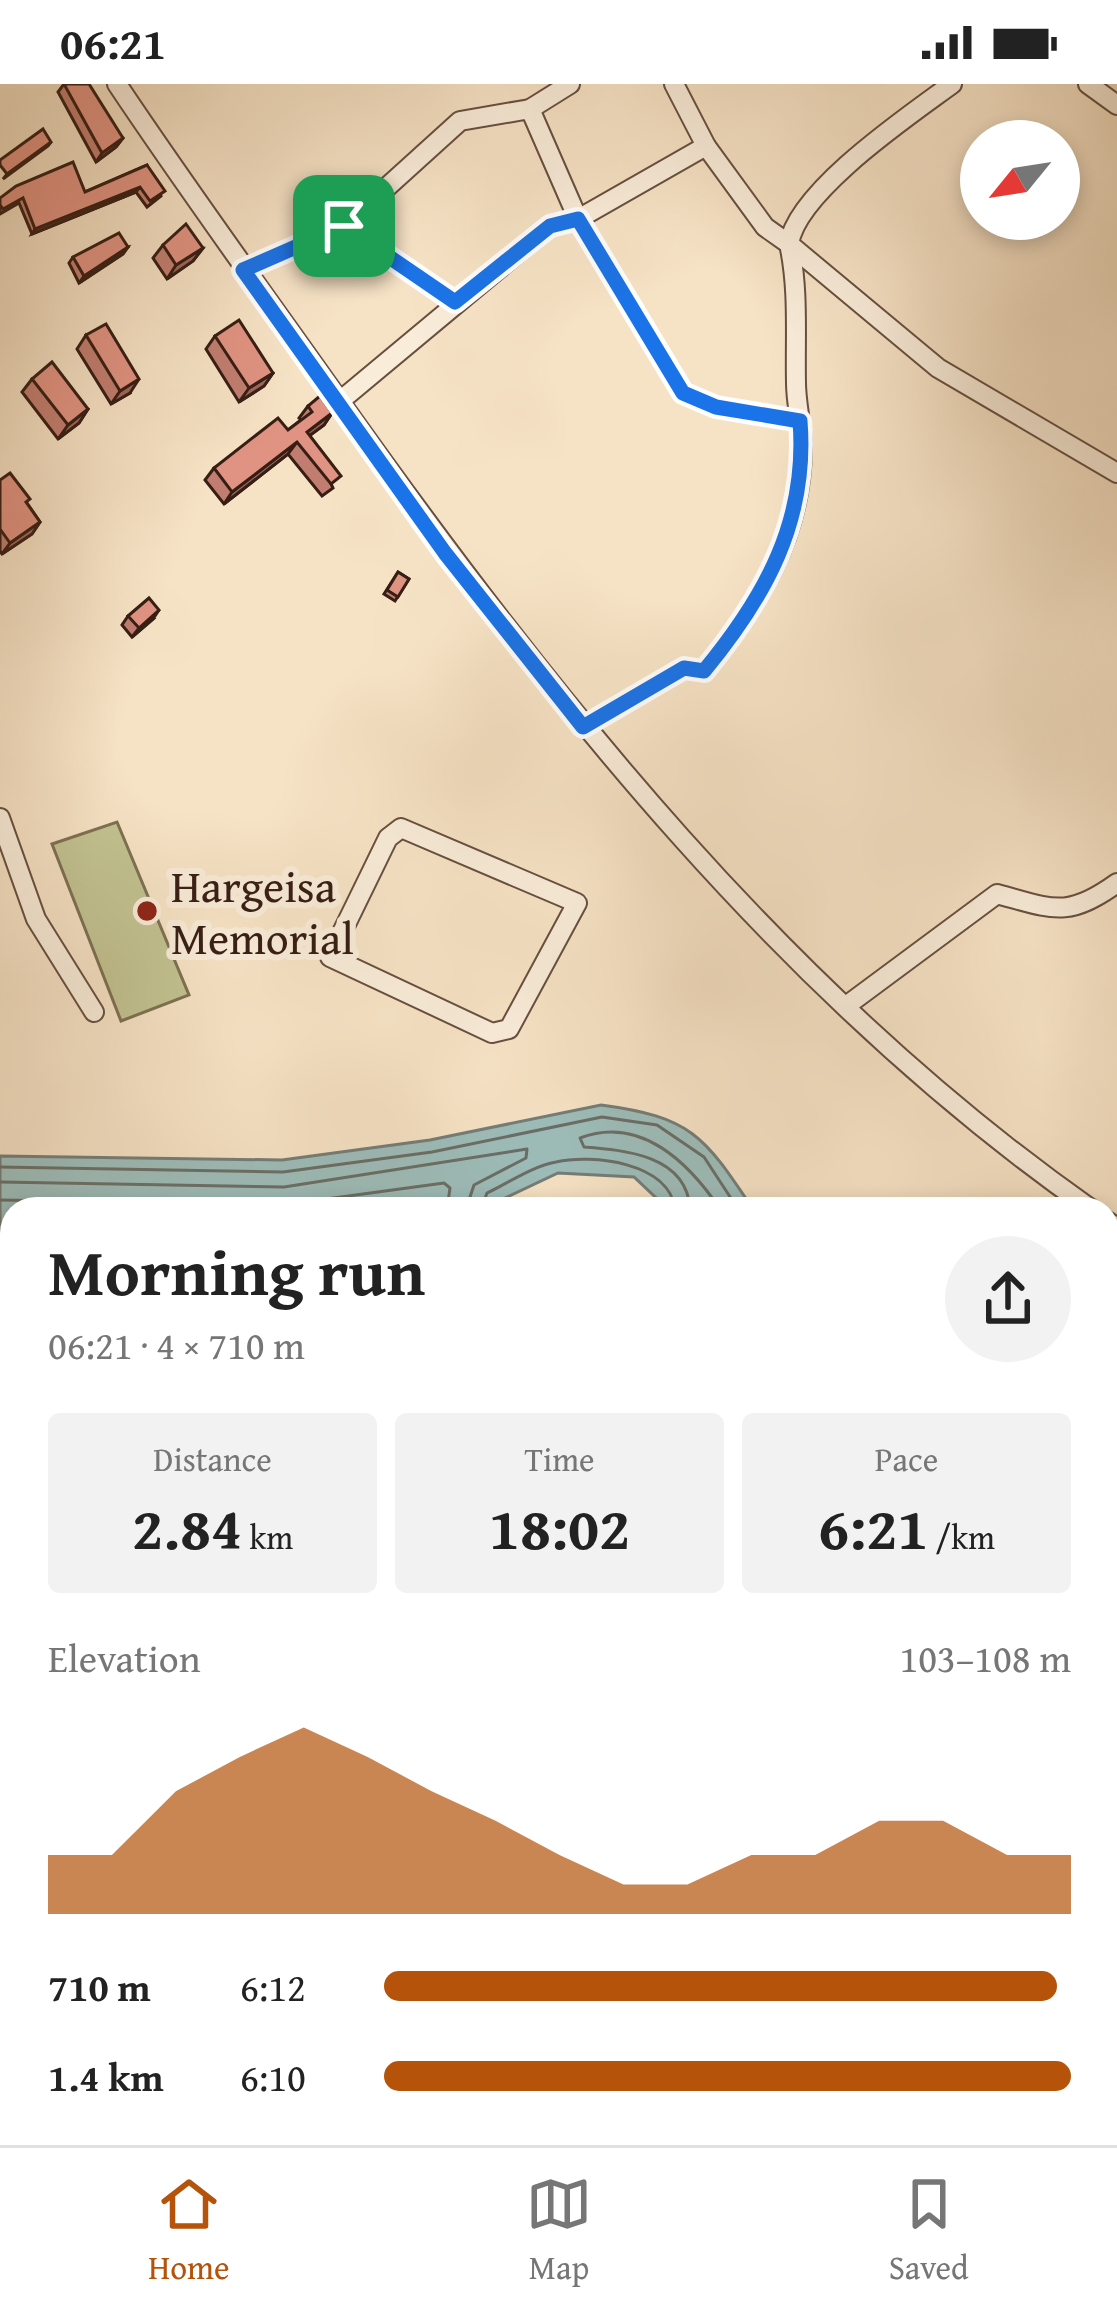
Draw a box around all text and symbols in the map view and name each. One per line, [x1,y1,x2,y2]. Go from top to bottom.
text: 06:21 [60,10,166,75]
north arrow [960,120,1080,240]
map controls [960,120,1080,240]
pin [293,175,395,277]
icon: arrive [311,193,377,259]
place label: Hargeisa Memorial [171,853,354,970]
marker: Hargeisa Memorial [134,898,160,924]
text: Morning run [48,1222,425,1319]
button: share [945,1236,1071,1362]
text: 06:21 · 4 × 710 m [48,1316,305,1373]
text: Distance [153,1435,272,1483]
text: Time [524,1435,595,1483]
text: Pace [875,1435,938,1483]
text: 2.84 [132,1483,242,1571]
text: 18:02 [489,1483,630,1571]
text: 6:21 [818,1483,928,1571]
text: km [242,1513,293,1561]
text: /km [928,1513,995,1561]
text: Elevation [48,1629,201,1686]
text: 103–108 m [899,1629,1071,1686]
text: 710 m [48,1958,151,2015]
text: 6:12 [240,1958,306,2015]
text: 1.4 km [48,2048,164,2105]
text: 6:10 [240,2048,306,2105]
tab: Home [148,2171,229,2291]
tab: Map [526,2171,592,2291]
tab: Saved [889,2171,969,2291]

